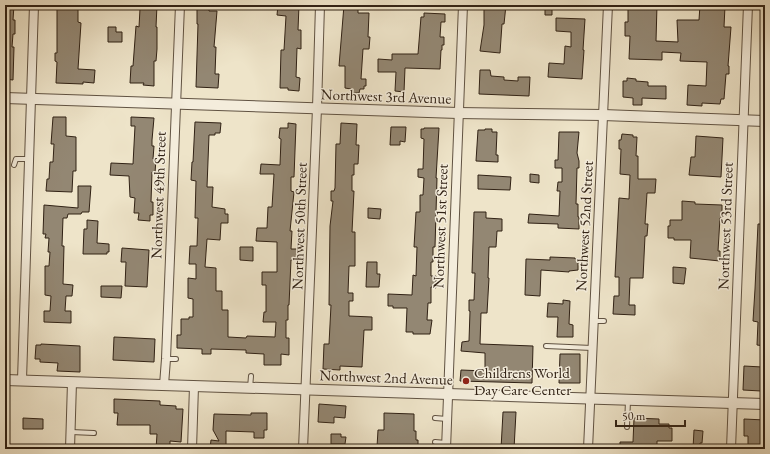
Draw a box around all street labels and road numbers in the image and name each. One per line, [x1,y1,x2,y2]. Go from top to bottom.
street label: Northwest 3rd Avenue [320,84,452,108]
street label: Northwest 49th Street [146,131,170,259]
street label: Northwest 52nd Street [571,160,597,292]
street label: Northwest 50th Street [287,162,311,290]
street label: Northwest 53rd Street [713,162,737,290]
street label: Northwest 51st Street [428,163,452,289]
street label: Northwest 2nd Avenue [319,365,453,389]

